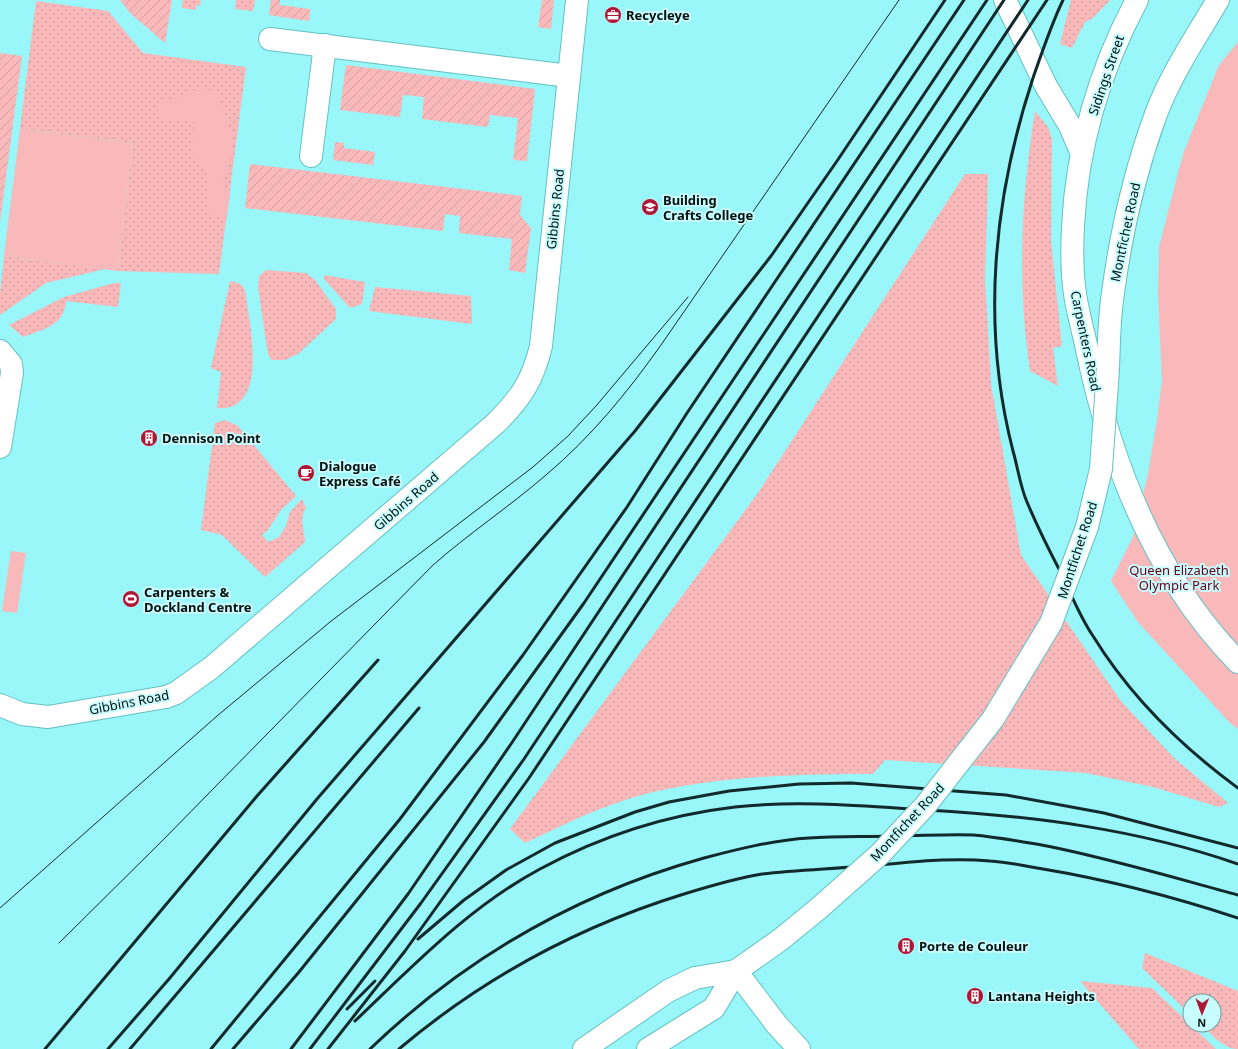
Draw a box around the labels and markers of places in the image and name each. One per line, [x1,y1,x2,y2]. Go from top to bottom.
office icon: Recycleye [603,5,623,25]
place label: Recycleye [626,6,690,24]
place label: Building Crafts College [663,191,753,224]
school or university icon: Building Crafts College [640,197,660,217]
building icon: Dennison Point [139,428,159,448]
place label: Dennison Point [162,429,261,447]
place label: Dialogue Express Café [319,457,401,490]
cafe icon: Dialogue Express Café [296,463,316,483]
place label: Carpenters & Dockland Centre [144,583,252,616]
sports icon: Carpenters & Dockland Centre [121,589,141,609]
building icon: Porte de Couleur [896,936,916,956]
place label: Porte de Couleur [919,937,1028,955]
building icon: Lantana Heights [965,986,985,1006]
place label: Lantana Heights [988,987,1095,1005]

